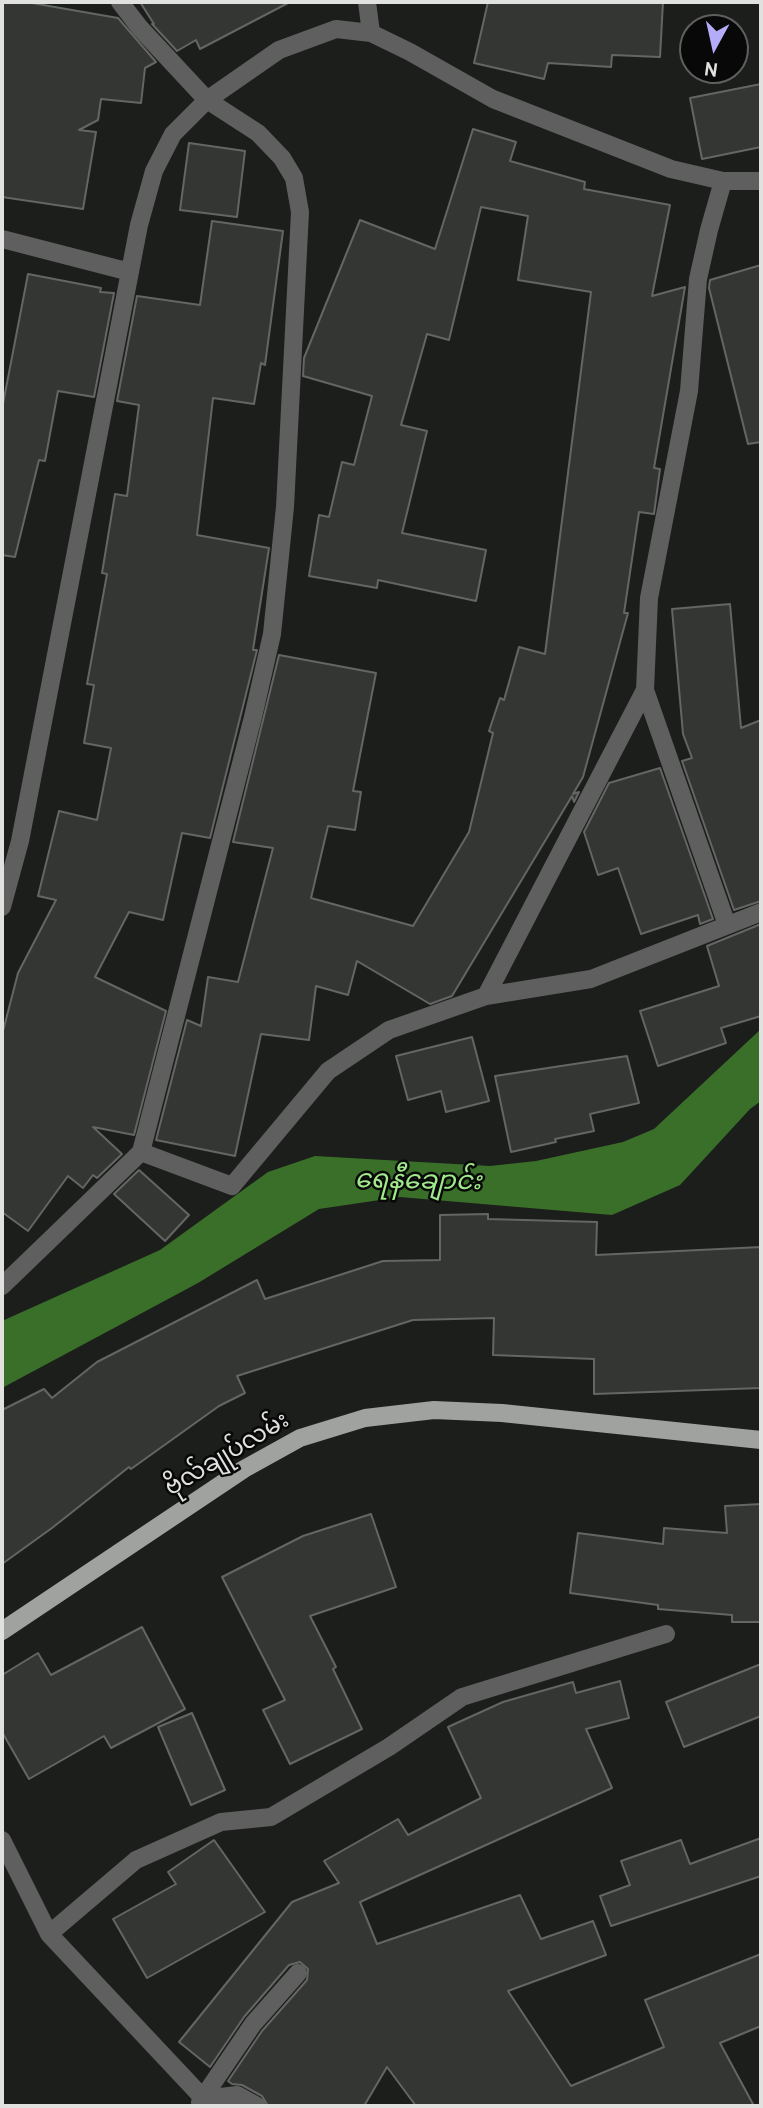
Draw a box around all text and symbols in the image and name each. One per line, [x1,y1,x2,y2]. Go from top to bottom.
north arrow [679,14,749,84]
text: N [703,55,720,81]
water label: ရေနီချောင်း [354,1166,482,1200]
street label: ဗိုလ်‌ချုပ်‌လမ်း [161,1408,295,1504]

